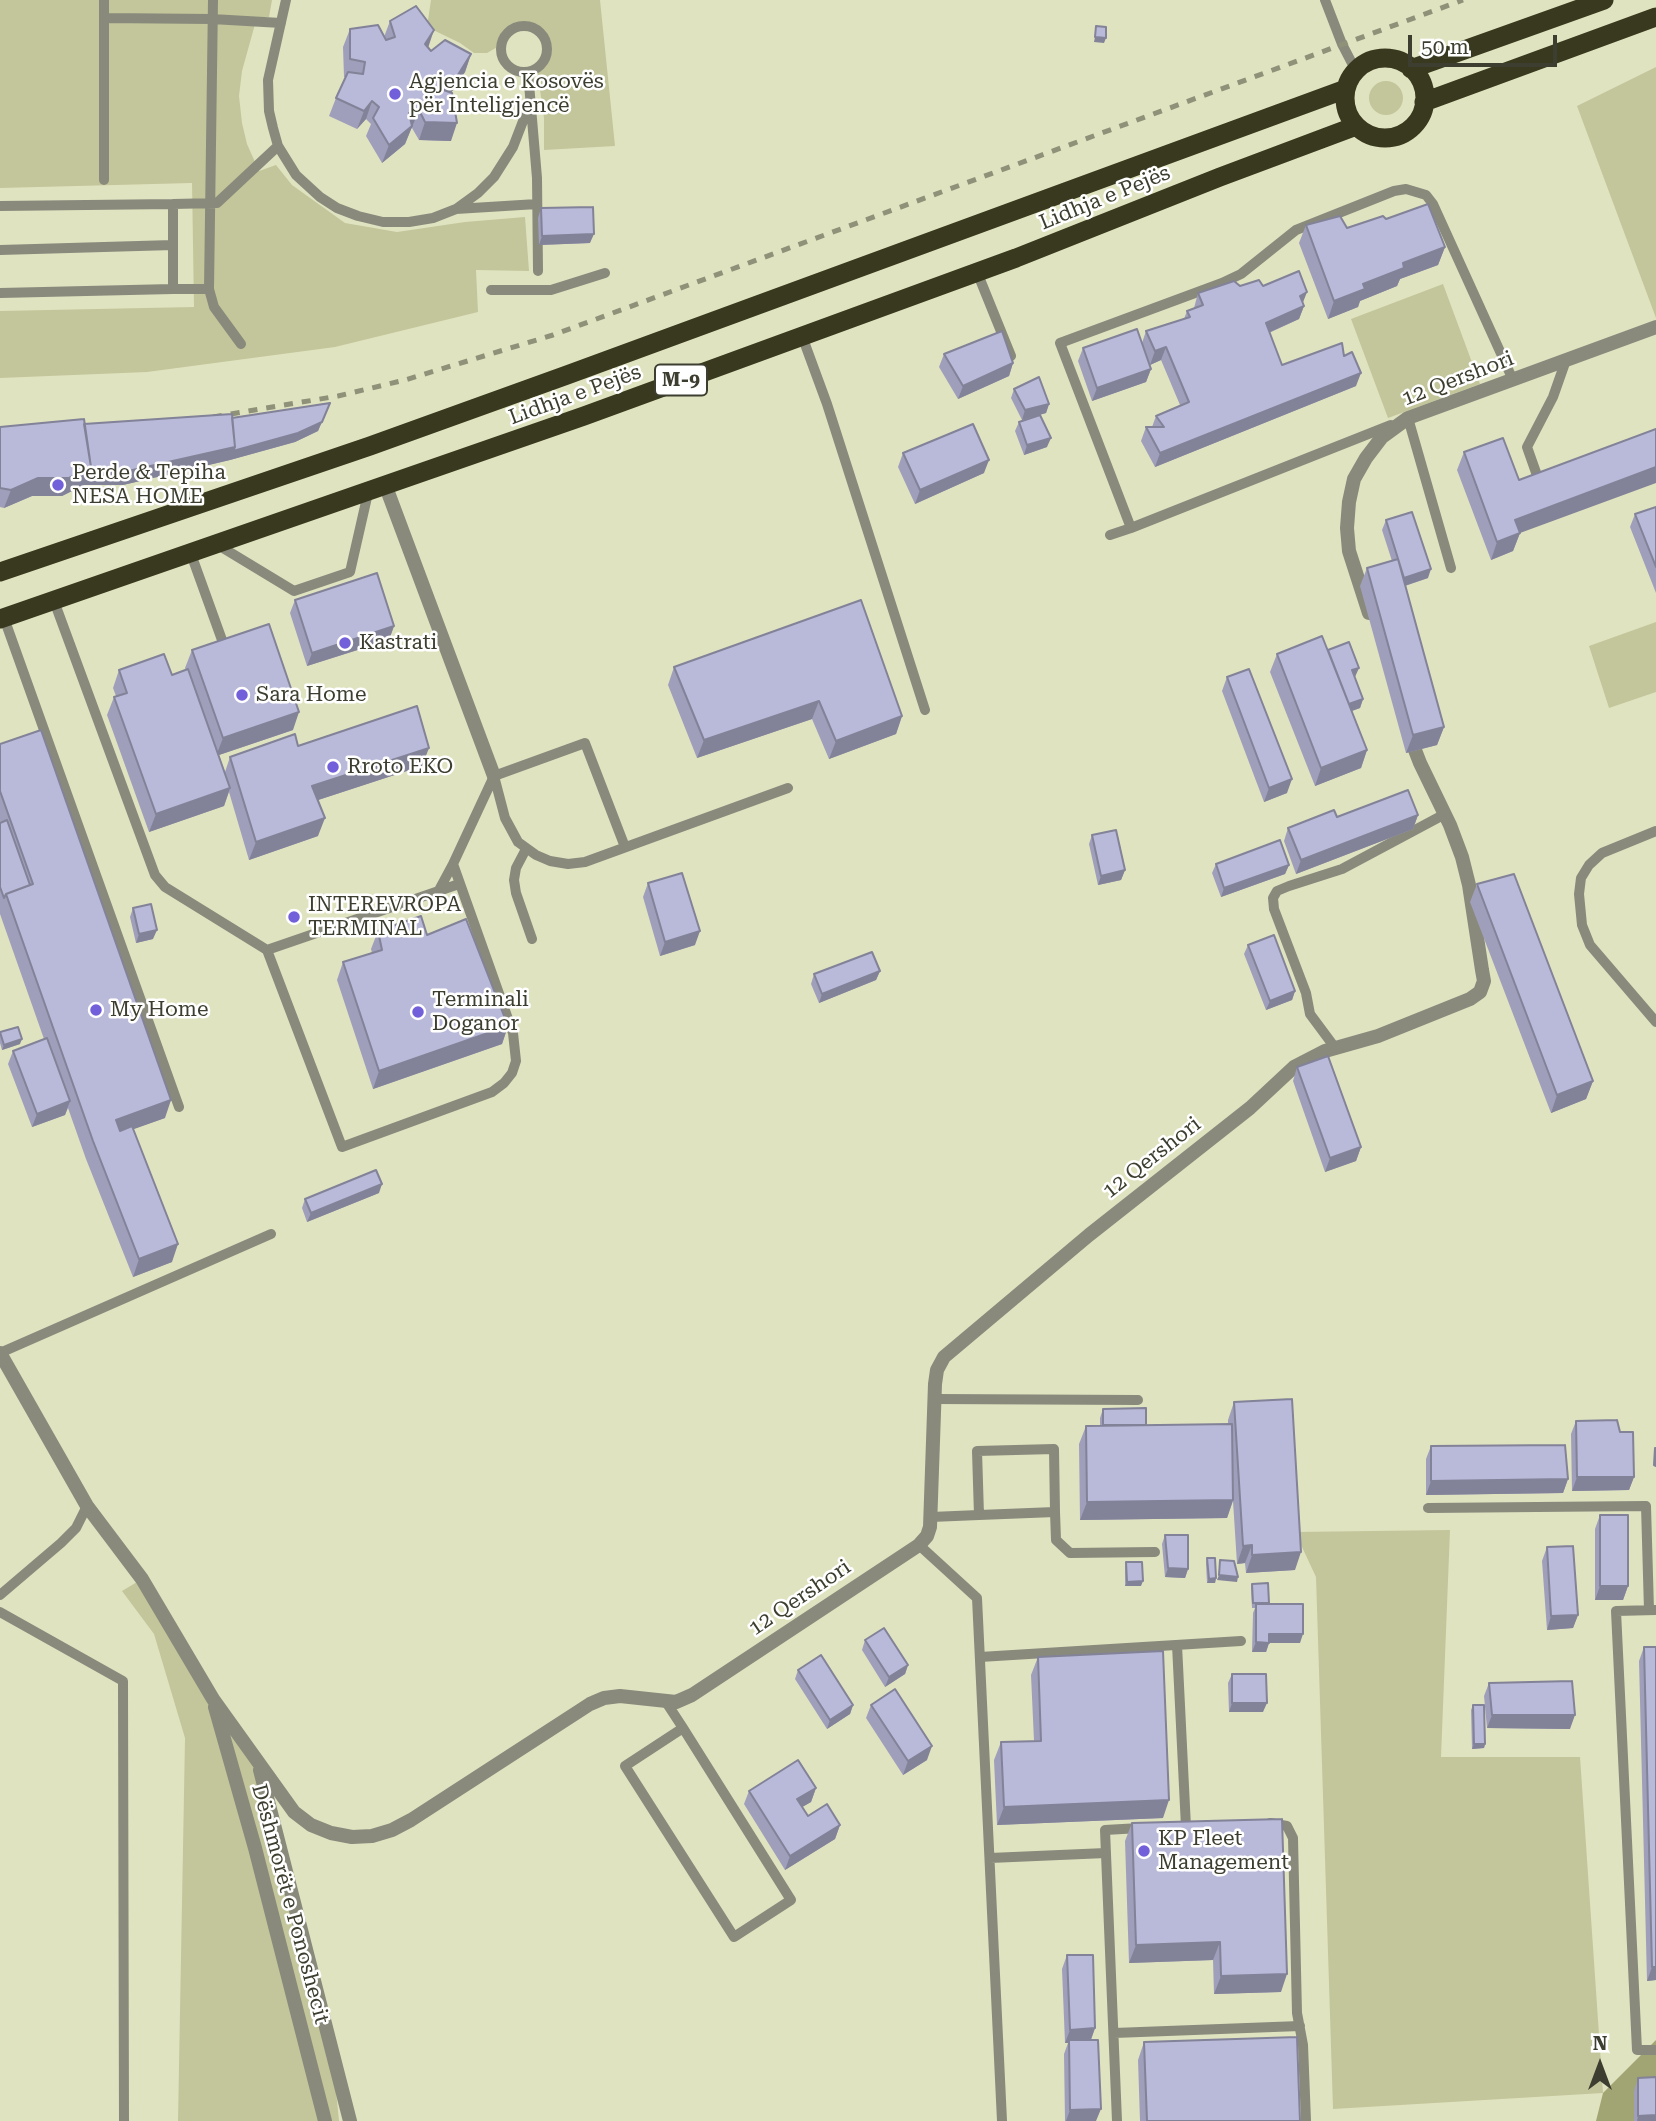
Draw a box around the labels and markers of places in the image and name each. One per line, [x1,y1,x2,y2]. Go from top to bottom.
place label: Agjencia e Kosovës për Inteligjencë [409,69,604,119]
marker: Agjencia e Kosovës për Inteligjencë [387,86,403,102]
place label: Perde & Tepiha NESA HOME [72,460,226,510]
marker: Perde & Tepiha NESA HOME [50,477,66,493]
place label: Kastrati [359,630,437,656]
marker: Kastrati [337,635,353,651]
place label: Sara Home [256,682,367,708]
marker: Sara Home [234,687,250,703]
place label: Rroto EKO [347,754,453,780]
marker: Rroto EKO [325,759,341,775]
place label: INTEREVROPA TERMINAL [308,892,461,942]
marker: INTEREVROPA TERMINAL [286,909,302,925]
place label: Terminali Doganor [432,987,529,1037]
place label: My Home [110,997,208,1023]
marker: My Home [88,1002,104,1018]
marker: Terminali Doganor [410,1004,426,1020]
place label: KP Fleet Management [1158,1826,1289,1876]
marker: KP Fleet Management [1136,1843,1152,1859]

